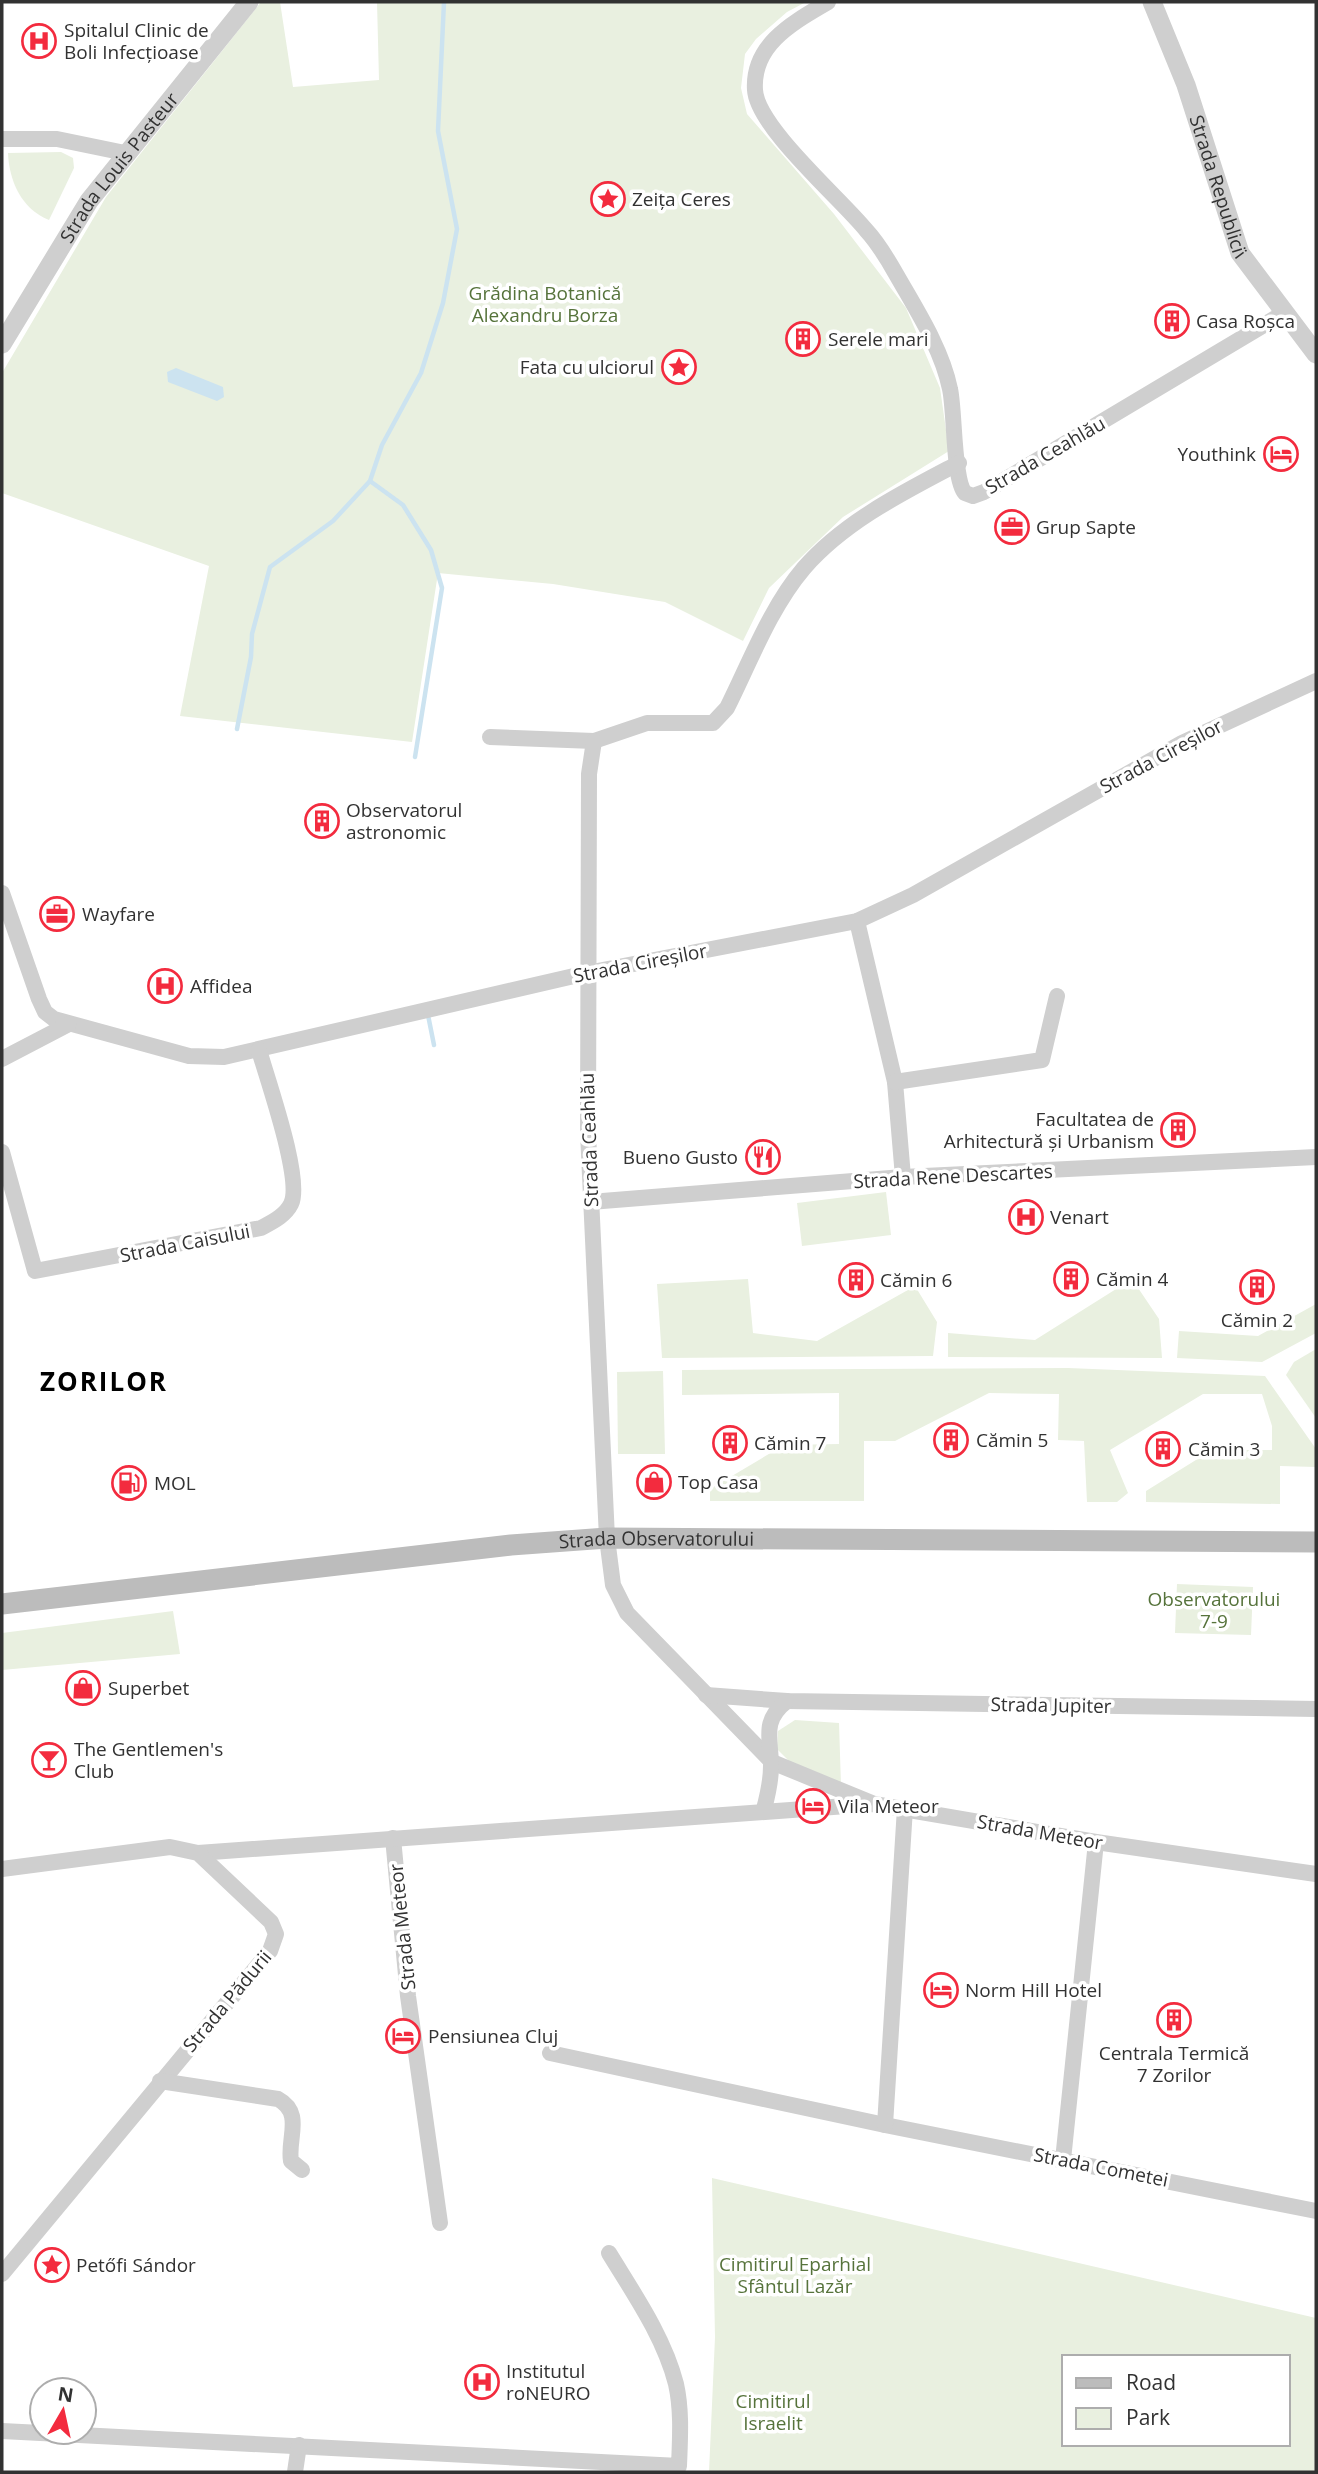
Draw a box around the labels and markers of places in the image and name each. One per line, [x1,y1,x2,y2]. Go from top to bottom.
place label: Spitalul Clinic de Boli Infecțioase [64,17,209,65]
hospital icon: Spitalul Clinic de Boli Infecțioase [20,22,58,60]
place icon: Zeița Ceres [589,180,627,218]
place label: Zeița Ceres [632,186,731,212]
building icon: Casa Roșca [1153,302,1191,340]
place label: Casa Roșca [1196,308,1295,334]
building icon: Serele mari [784,320,822,358]
place label: Serele mari [828,326,929,352]
place icon: Fata cu ulciorul [660,348,698,386]
place label: Fata cu ulciorul [520,354,654,380]
hotel icon: Youthink [1262,435,1300,473]
place label: Youthink [1177,441,1256,467]
office icon: Grup Sapte [993,508,1031,546]
place label: Grup Sapte [1036,514,1136,540]
place label: Observatorul astronomic [346,797,462,845]
building icon: Observatorul astronomic [303,802,341,840]
office icon: Wayfare [38,895,76,933]
place label: Wayfare [82,901,155,927]
hospital icon: Affidea [146,967,184,1005]
place label: Affidea [190,973,252,999]
place label: Facultatea de Arhitectură și Urbanism [944,1106,1154,1154]
building icon: Facultatea de Arhitectură și Urbanism [1159,1111,1197,1149]
restaurant icon: Bueno Gusto [744,1138,782,1176]
place label: Bueno Gusto [623,1144,738,1170]
hospital icon: Venart [1007,1198,1045,1236]
place label: Venart [1050,1204,1109,1230]
building icon: Cămin 4 [1052,1260,1090,1298]
building icon: Cămin 6 [837,1261,875,1299]
place label: Cămin 4 [1096,1266,1168,1292]
place label: Cămin 6 [880,1267,952,1293]
building icon: Cămin 2 [1238,1268,1276,1306]
place label: Cămin 2 [1221,1307,1293,1333]
building icon: Cămin 5 [932,1421,970,1459]
building icon: Cămin 7 [711,1424,749,1462]
place label: Cămin 5 [976,1427,1048,1453]
place label: Cămin 7 [754,1430,826,1456]
building icon: Cămin 3 [1144,1430,1182,1468]
place label: Cămin 3 [1188,1436,1260,1462]
shop icon: Top Casa [635,1463,673,1501]
fuel station icon: MOL [110,1464,148,1502]
place label: Top Casa [678,1469,759,1495]
place label: MOL [154,1470,196,1496]
shop icon: Superbet [64,1669,102,1707]
place label: Superbet [108,1675,189,1701]
place label: The Gentlemen's Club [74,1736,223,1784]
bar icon: The Gentlemen's Club [30,1741,68,1779]
hotel icon: Vila Meteor [794,1787,832,1825]
place label: Vila Meteor [838,1793,939,1819]
hotel icon: Norm Hill Hotel [922,1971,960,2009]
place label: Norm Hill Hotel [965,1977,1102,2003]
building icon: Centrala Termică 7 Zorilor [1155,2001,1193,2039]
hotel icon: Pensiunea Cluj [384,2017,422,2055]
place label: Pensiunea Cluj [428,2023,558,2049]
place label: Centrala Termică 7 Zorilor [1099,2040,1249,2088]
place icon: Petőfi Sándor [33,2246,71,2284]
place label: Petőfi Sándor [76,2252,196,2278]
place label: Institutul roNEURO [506,2358,590,2406]
hospital icon: Institutul roNEURO [463,2363,501,2401]

